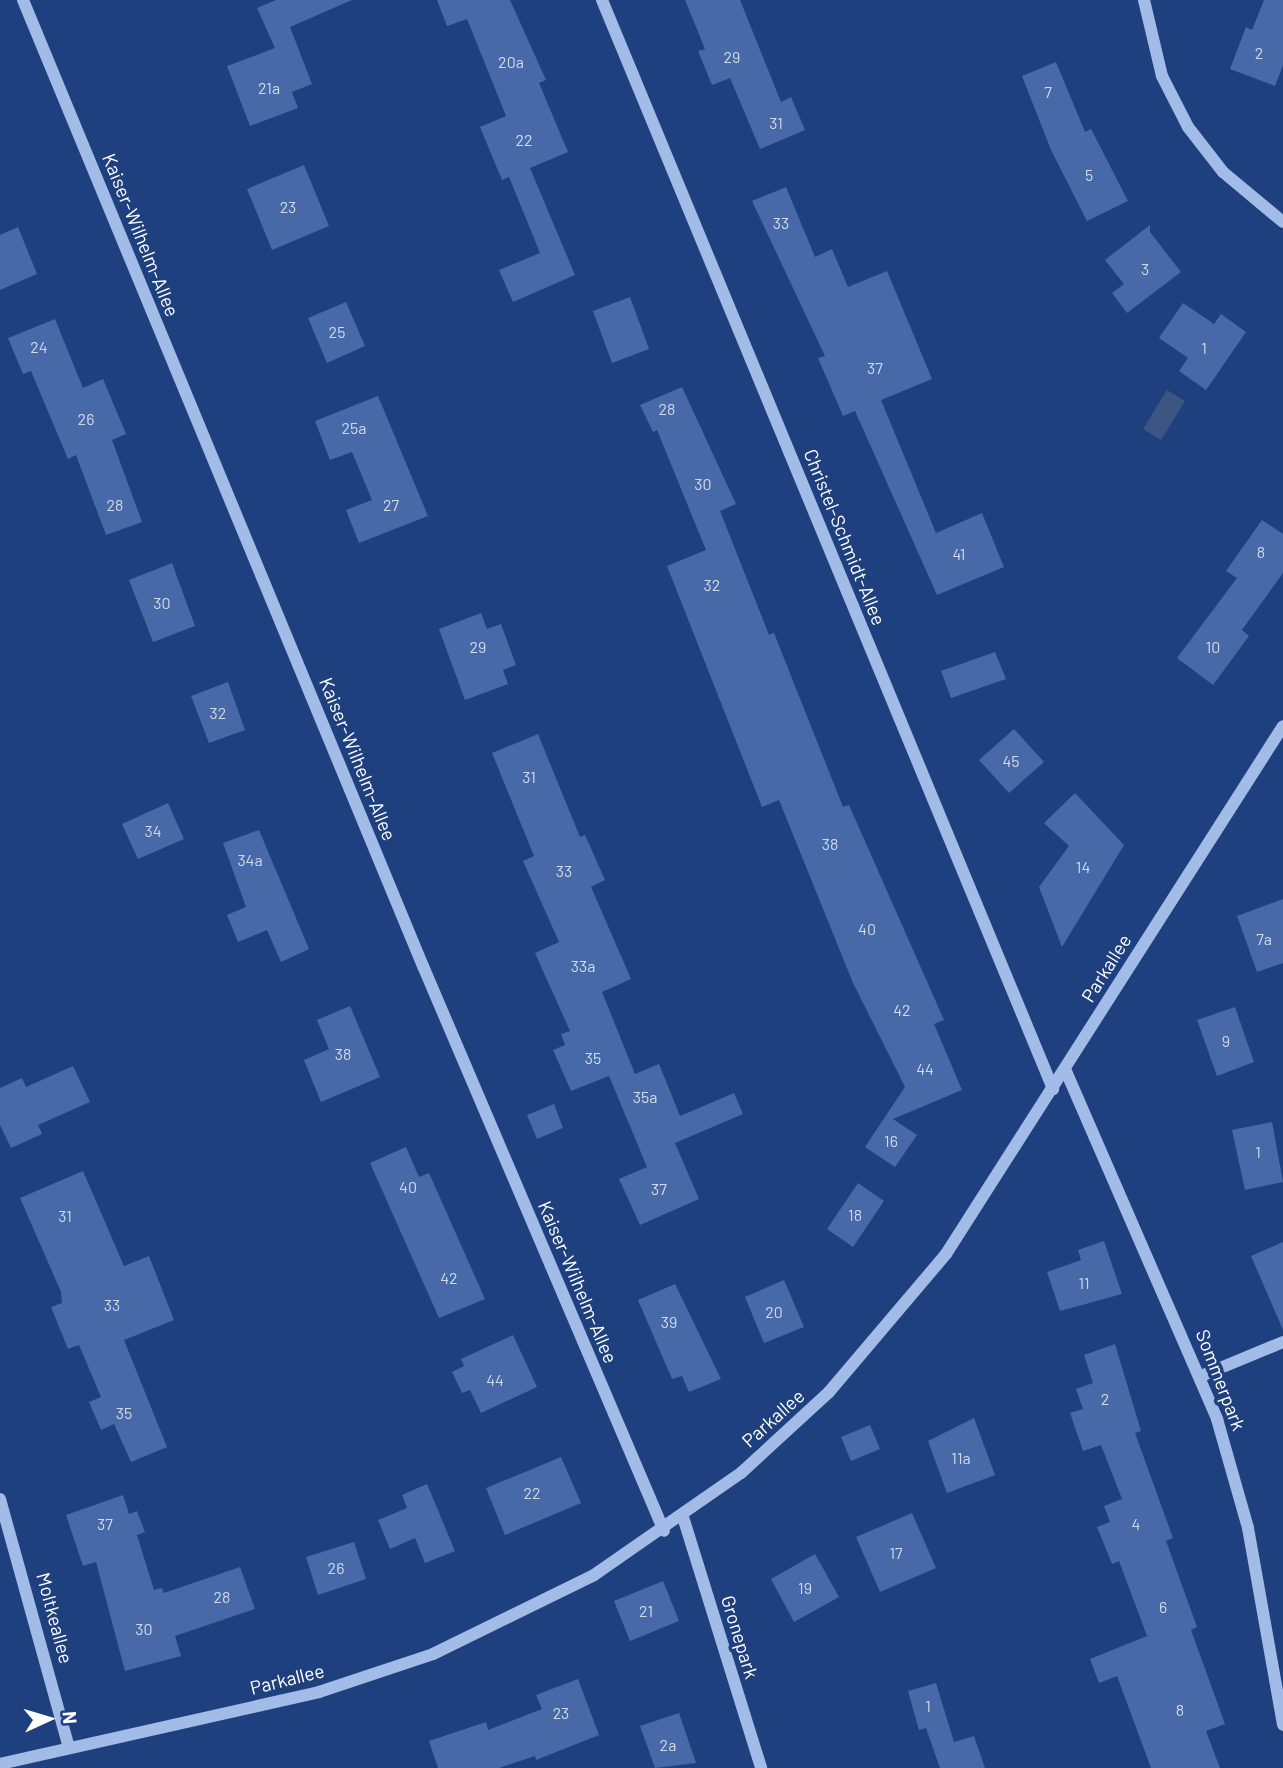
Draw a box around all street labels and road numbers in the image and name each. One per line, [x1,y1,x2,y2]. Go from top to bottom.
street label: Kaiser-Wilhelm-Allee [98,150,184,320]
street label: Christel-Schmidt-Allee [799,446,891,628]
street label: Kaiser-Wilhelm-Allee [315,674,401,844]
street label: Parkallee [1076,930,1136,1006]
street label: Kaiser-Wilhelm-Allee [534,1198,622,1366]
street label: Sommerpark [1191,1326,1251,1434]
street label: Parkallee [737,1384,809,1452]
street label: Moltkeallee [32,1570,78,1666]
street label: Gronepark [717,1593,763,1681]
street label: Parkallee [247,1659,327,1699]

